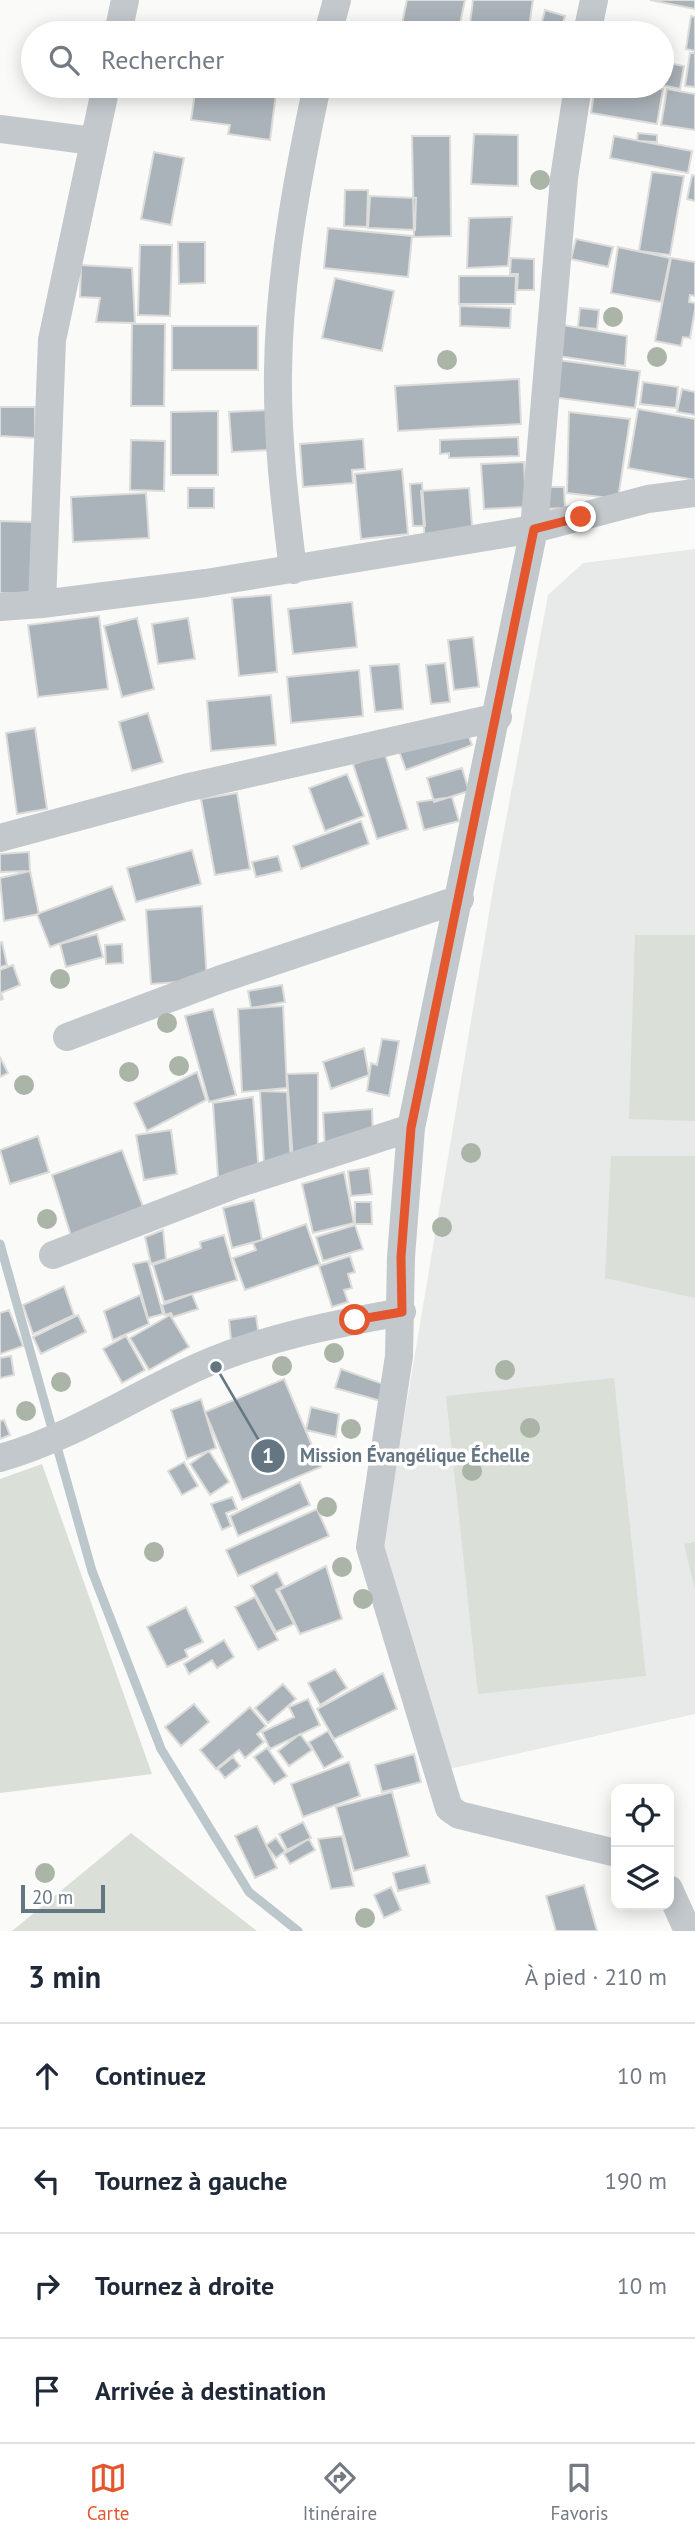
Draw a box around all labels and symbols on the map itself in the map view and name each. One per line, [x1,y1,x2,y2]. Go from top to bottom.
route end [565,501,596,532]
route start [339,1304,370,1335]
callout: Mission Évangélique Échelle [251,1436,544,1476]
text: 1 [262,1442,274,1469]
text: Mission Évangélique Échelle [300,1443,530,1467]
scale bar [21,1882,105,1914]

